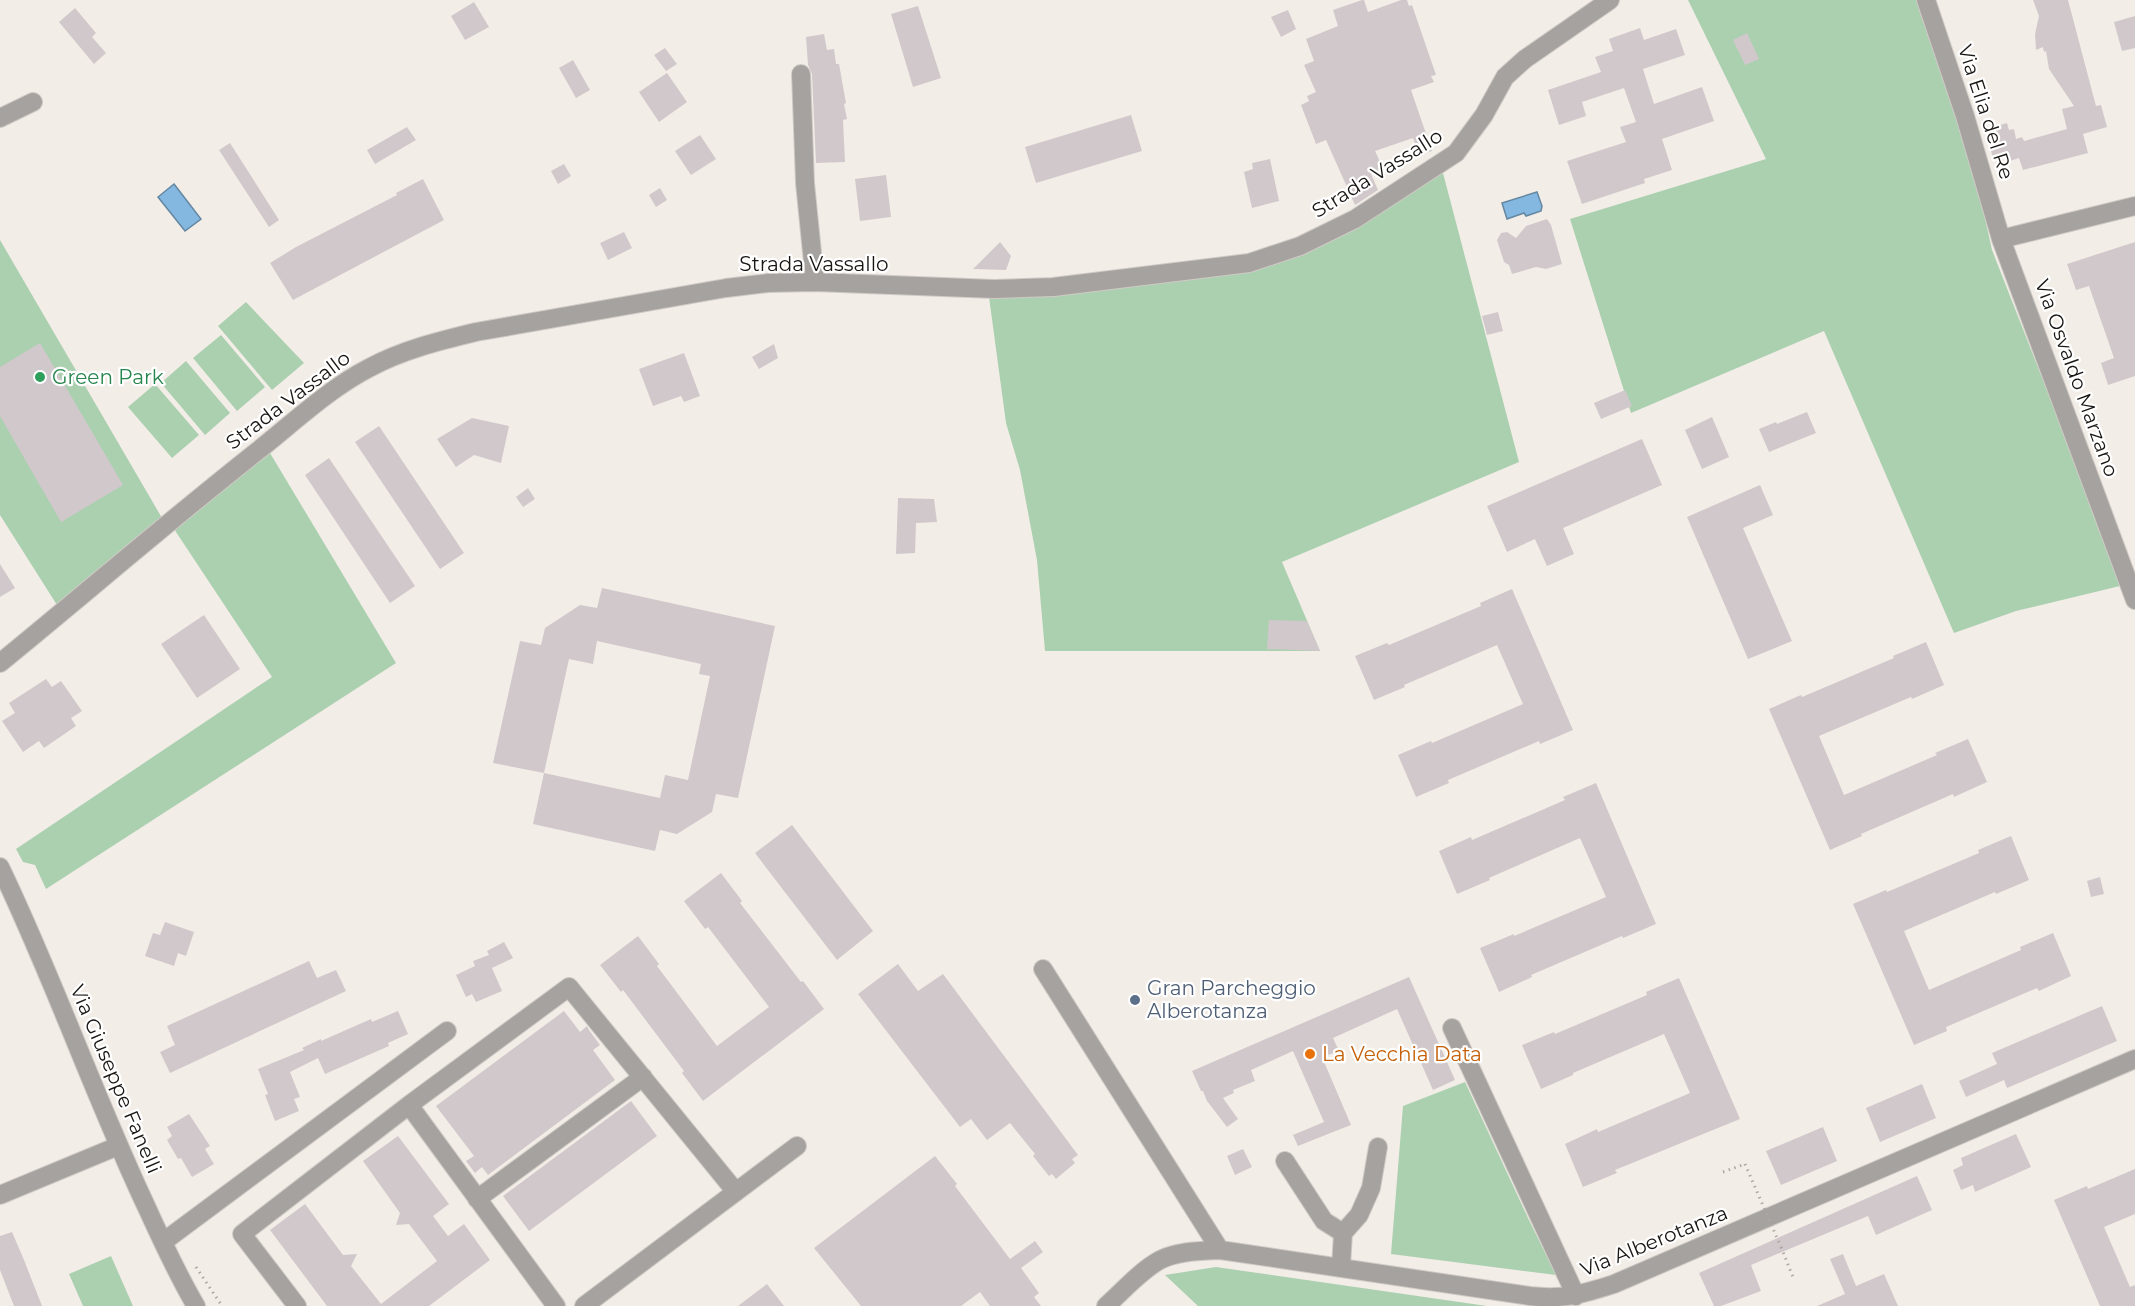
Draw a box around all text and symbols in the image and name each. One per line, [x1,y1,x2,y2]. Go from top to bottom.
street label: Via Elia del Re [1953,42,2019,182]
street label: Strada Vassallo [1307,123,1447,223]
street label: Strada Vassallo [739,252,889,276]
street label: Via Osvaldo Marzano [2030,276,2124,480]
street label: Strada Vassallo [221,345,355,455]
place label: Green Park [52,365,164,389]
marker: Green Park [33,370,47,384]
place label: Gran Parcheggio Alberotanza [1147,976,1316,1023]
street label: Via Giuseppe Fanelli [65,981,167,1177]
marker: Gran Parcheggio Alberotanza [1128,993,1142,1007]
place label: La Vecchia Data [1322,1042,1482,1066]
marker: La Vecchia Data [1303,1047,1317,1061]
street label: Via Alberotanza [1577,1201,1731,1281]

